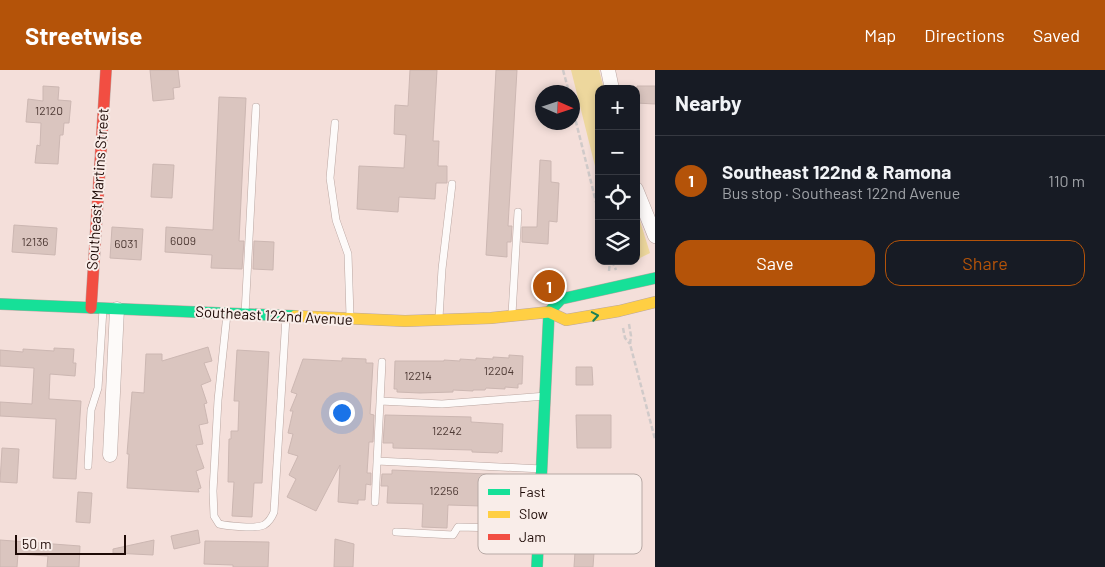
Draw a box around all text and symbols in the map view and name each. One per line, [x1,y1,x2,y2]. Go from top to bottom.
text: Streetwise [25,21,142,50]
text: Map [864,24,896,46]
text: Directions [924,24,1005,46]
text: Saved [1033,24,1080,46]
north arrow [535,85,580,130]
map controls [595,85,640,265]
button: + [595,85,640,130]
text: Nearby [675,90,741,115]
house number: 12120 [35,103,63,117]
street label: Southeast Martins Street [82,107,112,270]
button: − [595,130,640,175]
text: Southeast 122nd & Ramona [722,160,951,183]
text: 1 [688,171,694,190]
text: 110 m [1048,171,1085,190]
button: locate [595,175,640,220]
text: Bus stop · Southeast 122nd Avenue [722,183,960,202]
button: layers [595,220,640,265]
house number: 6009 [170,233,196,247]
house number: 12136 [21,234,49,248]
house number: 6031 [114,236,138,250]
button: Save [675,240,875,286]
button: Share [885,240,1085,286]
pin: 1 [533,267,565,305]
street label: Southeast 122nd Avenue [195,302,353,328]
one-way arrow [591,311,600,321]
house number: 12204 [484,363,514,377]
house number: 12214 [404,368,432,382]
your location [329,400,355,426]
house number: 12242 [432,423,462,437]
legend [478,474,642,554]
house number: 12256 [429,483,459,497]
text: Fast [519,483,545,500]
text: Slow [519,505,548,522]
text: Jam [519,528,546,545]
scale bar [15,532,126,555]
text: 50 m [22,535,51,552]

